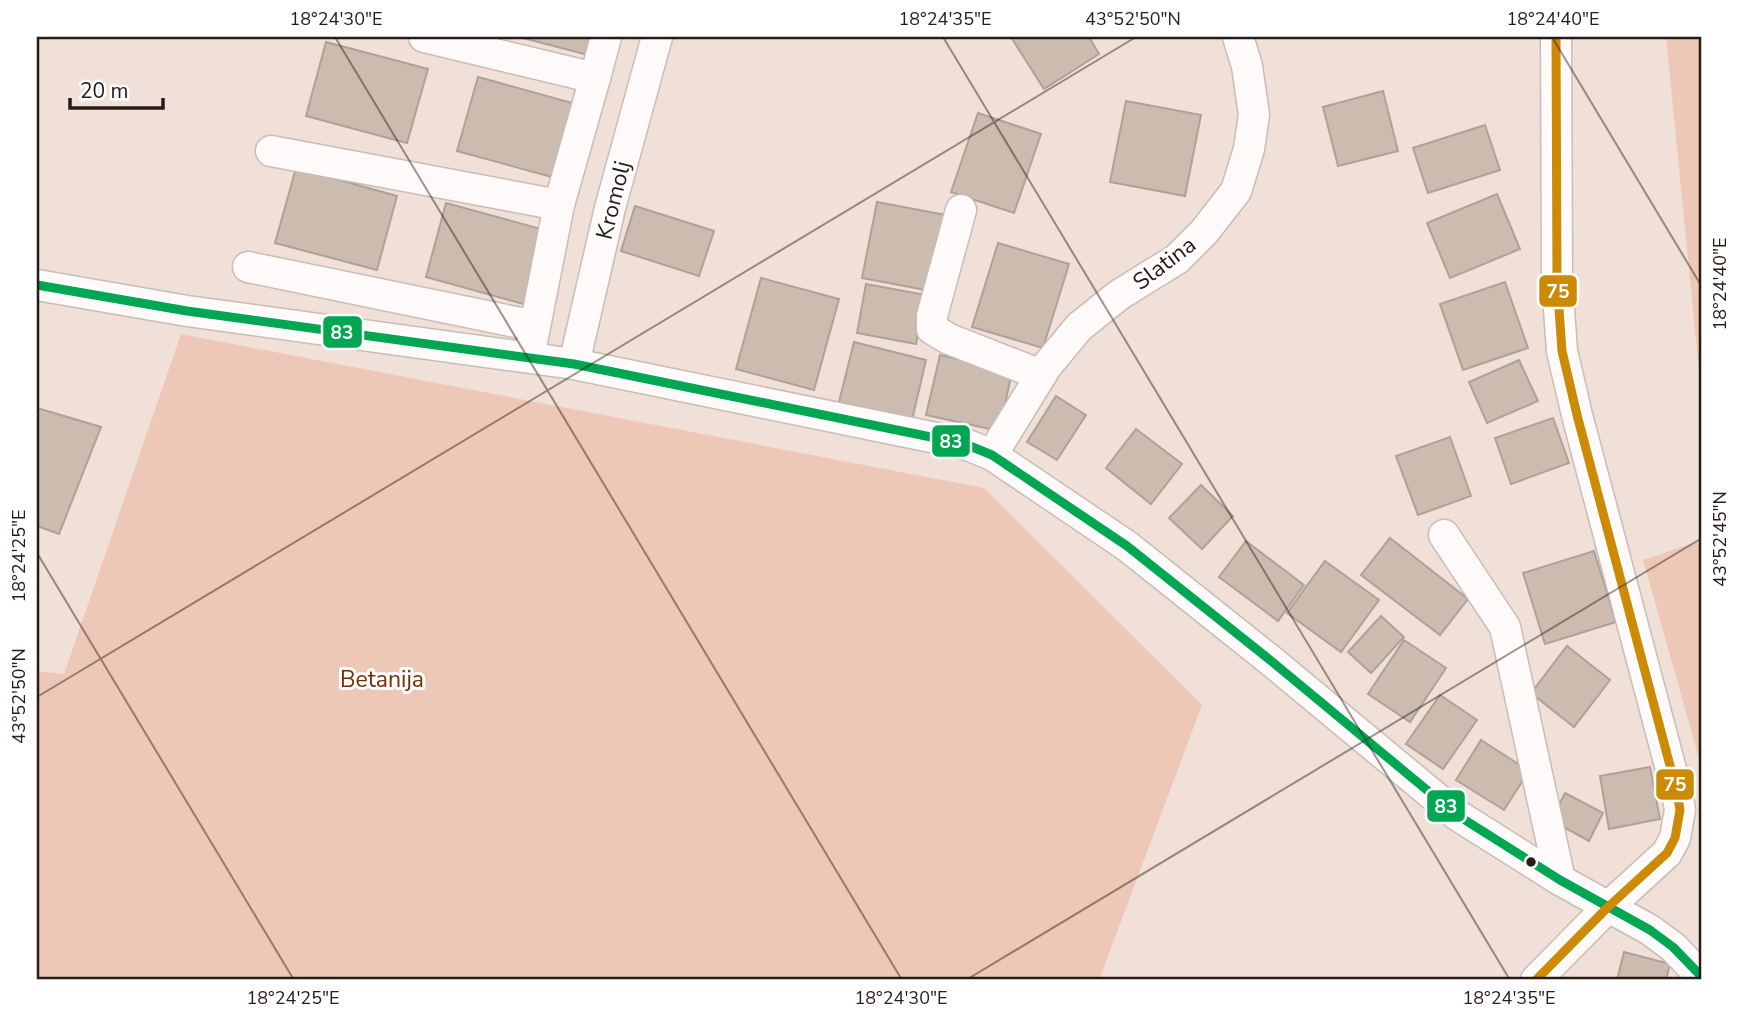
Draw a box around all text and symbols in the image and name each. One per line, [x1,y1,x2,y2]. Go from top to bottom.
text: 18°24'30"E [290,7,383,31]
text: 18°24'35"E [899,7,992,31]
text: 43°52'50"N [1085,7,1181,31]
text: 18°24'40"E [1507,7,1600,31]
scale bar [70,66,163,110]
text: 20 m [80,77,129,105]
street label: Kromolj [589,158,638,243]
street label: Slatina [1126,229,1202,297]
text: 18°24'40"E [1708,238,1732,331]
line badge: 75 [1538,274,1578,308]
text: 75 [1547,279,1569,305]
line badge: 83 [322,315,363,349]
text: 83 [331,320,353,346]
line badge: 83 [931,424,971,458]
text: 83 [940,429,962,455]
text: 43°52'45"N [1708,491,1732,587]
text: 18°24'25"E [7,510,31,603]
text: 43°52'50"N [7,648,31,744]
park label: Betanija [340,664,424,695]
line badge: 75 [1655,768,1695,801]
text: 75 [1664,772,1686,798]
line badge: 83 [1426,789,1466,823]
text: 83 [1435,794,1457,820]
unlabelled marker [1524,855,1538,869]
text: 18°24'25"E [247,986,340,1010]
text: 18°24'30"E [855,986,948,1010]
text: 18°24'35"E [1463,986,1556,1010]

